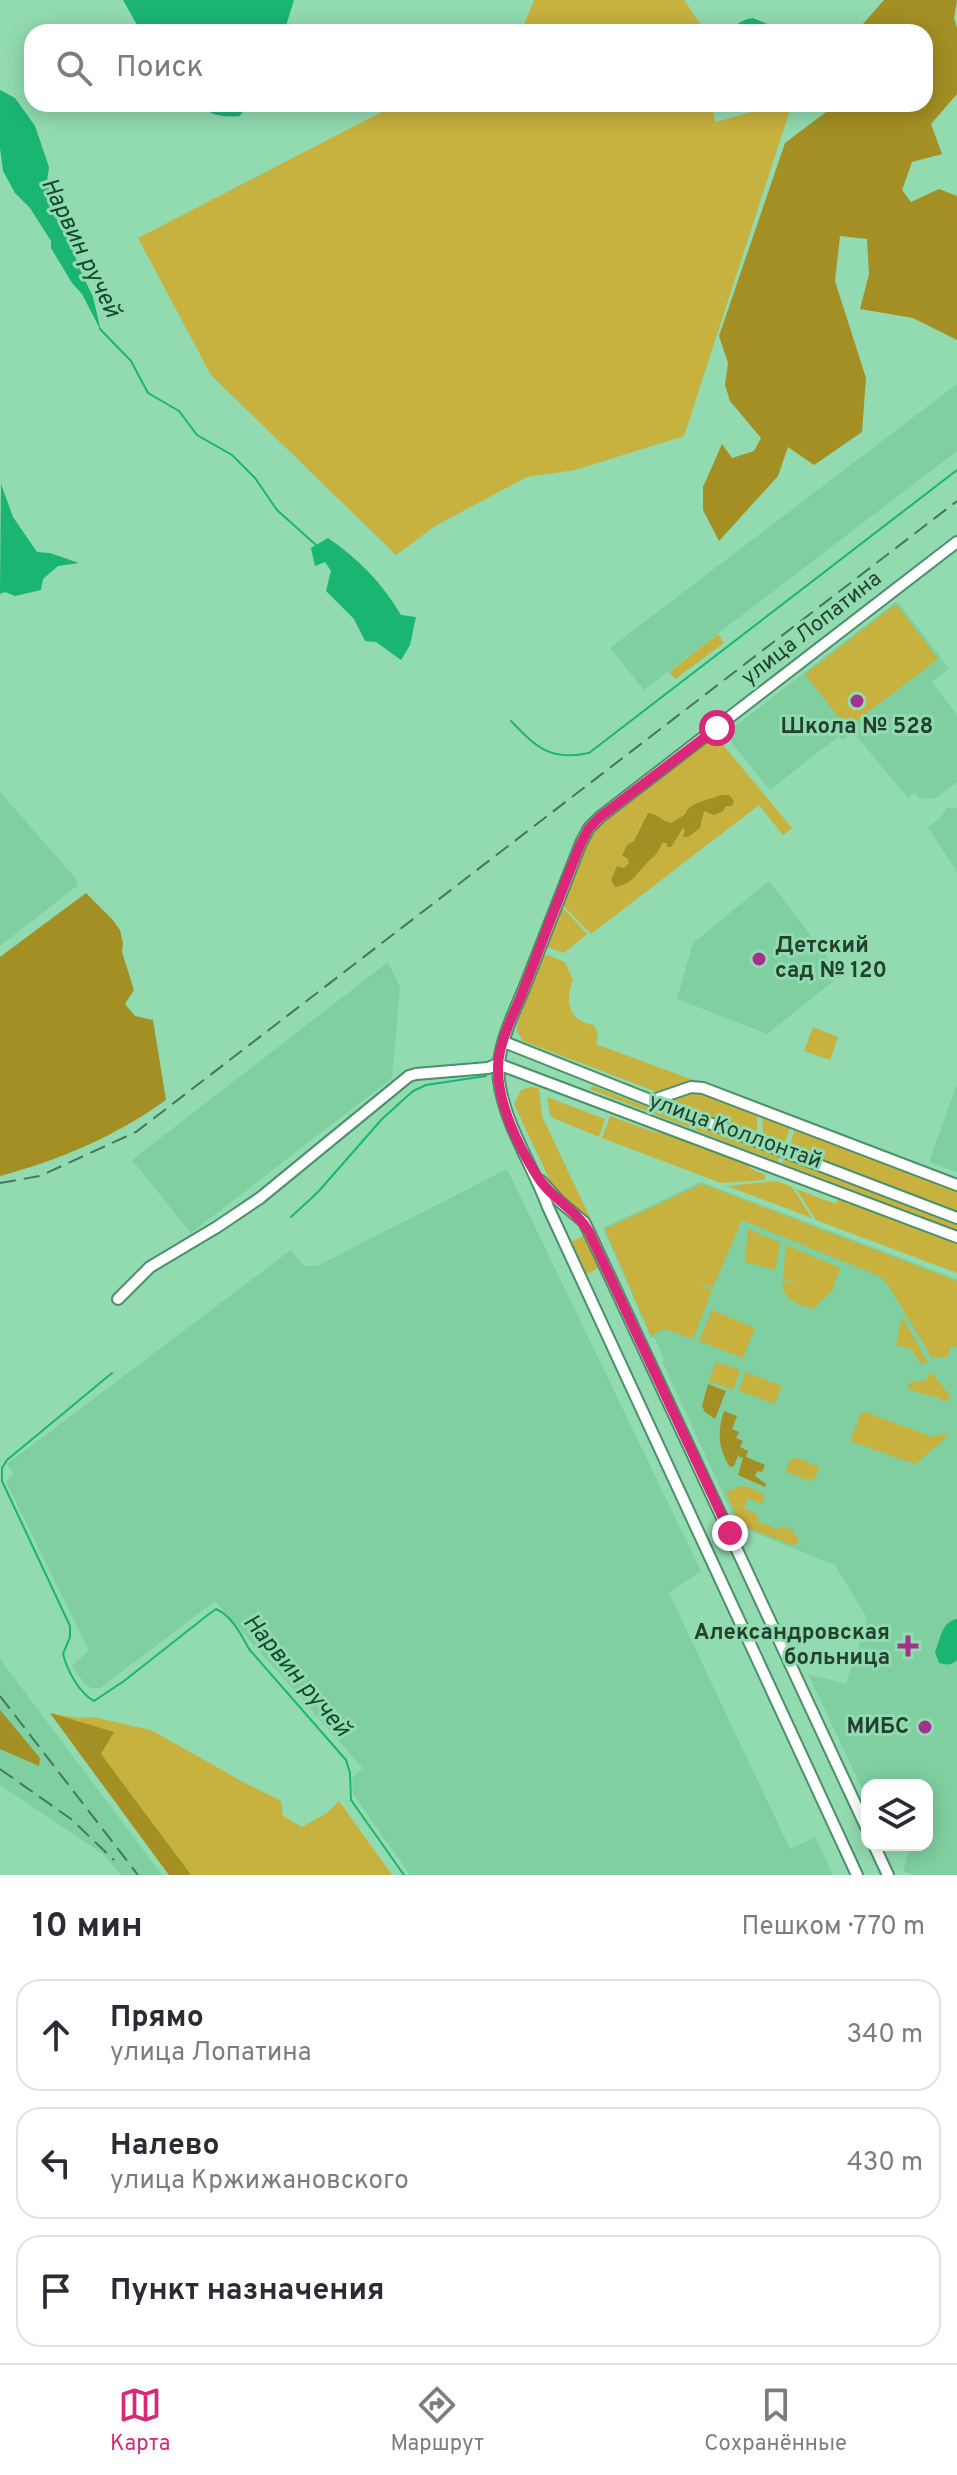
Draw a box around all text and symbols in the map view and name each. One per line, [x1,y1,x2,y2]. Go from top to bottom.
search box [24,24,933,112]
icon: search [52,46,96,90]
text: Поиск [116,50,204,87]
water label: Нарвин ручей [33,173,127,324]
street label: улица Лопатина [737,566,887,692]
marker: Школа № 528 [848,692,866,710]
route start [699,710,735,746]
place label: Школа № 528 [781,714,933,741]
place label: Детский сад № 120 [775,933,887,985]
marker: Детский сад № 120 [750,950,768,968]
street label: улица Коллонтай [645,1088,825,1176]
route end [712,1515,748,1551]
water label: Нарвин ручей [236,1608,357,1745]
place label: Александровская больница [694,1620,890,1672]
marker: Александровская больница [897,1635,919,1657]
place label: МИБС [846,1714,909,1741]
marker: МИБС [916,1718,934,1736]
map controls [861,1779,933,1851]
button: layers [861,1779,933,1851]
text: 10 мин [32,1906,143,1949]
text: Пешком · 770 m [742,1911,925,1944]
text: Прямо [110,2000,204,2037]
icon: ahead [34,2013,78,2057]
text: 340 m [846,2019,923,2052]
text: улица Лопатина [110,2037,311,2070]
text: Налево [110,2128,219,2165]
icon: left [34,2141,78,2185]
text: 430 m [847,2147,923,2180]
text: улица Кржижановского [110,2165,409,2198]
icon: arrive [34,2269,78,2313]
text: Пункт назначения [110,2273,384,2310]
tab: Карта [110,2383,170,2458]
tab: Маршрут [390,2383,484,2458]
tab: Сохранённые [704,2383,847,2458]

